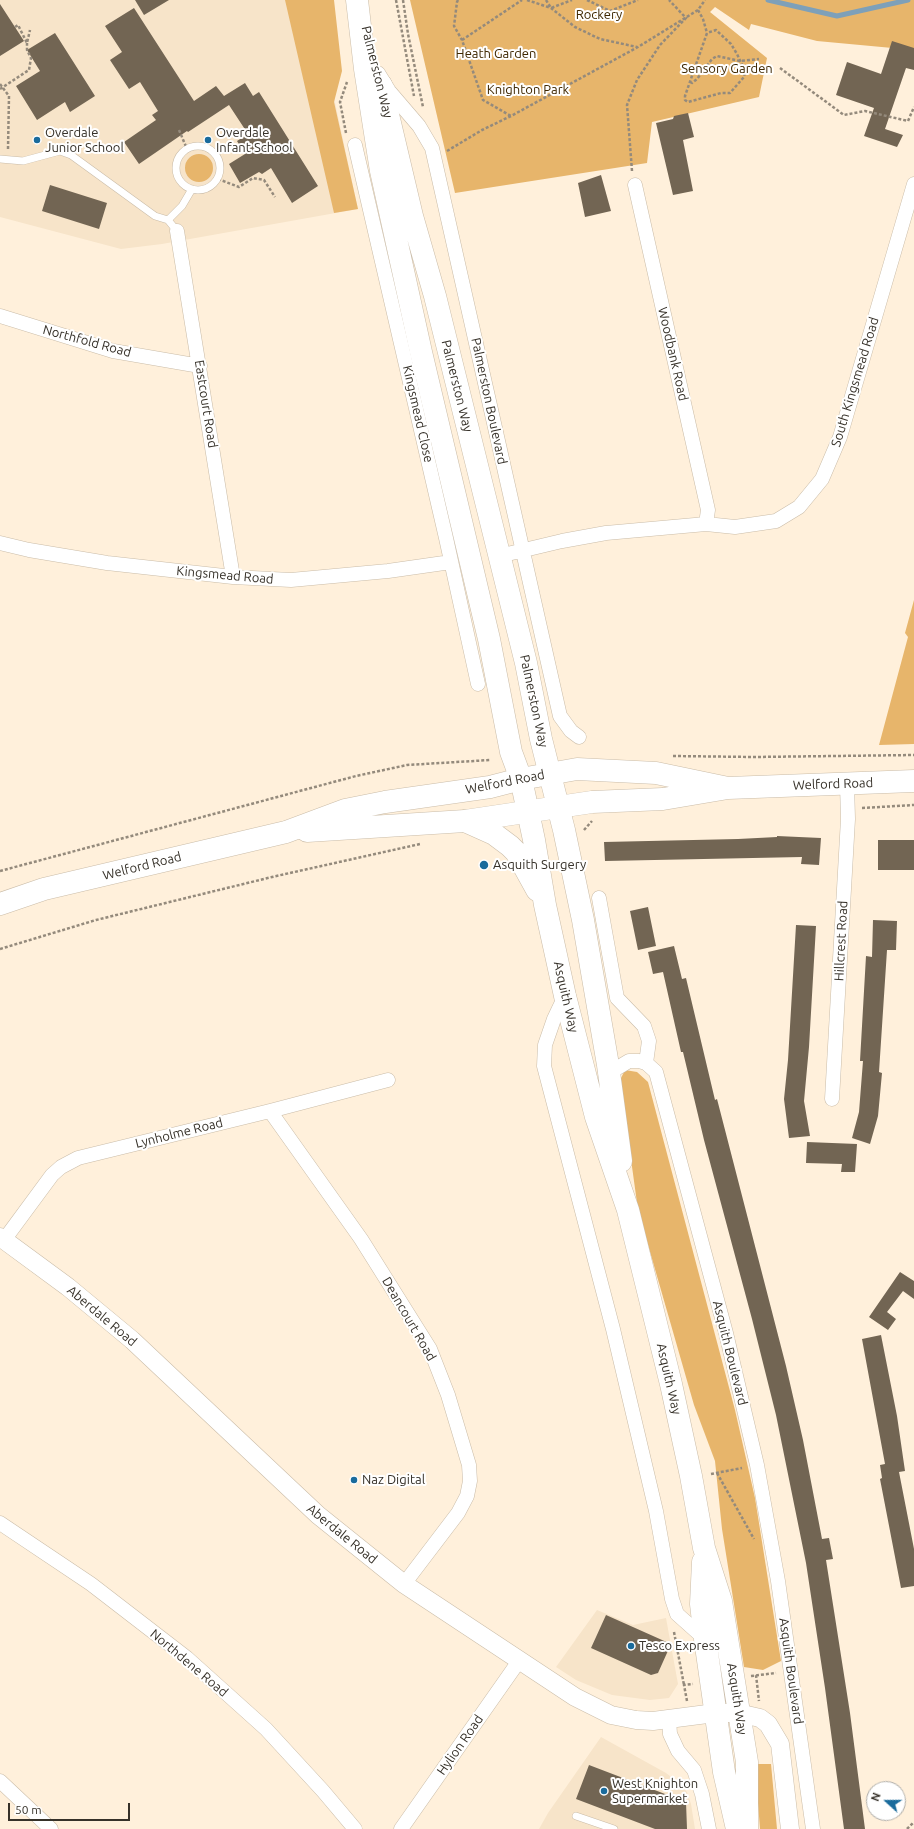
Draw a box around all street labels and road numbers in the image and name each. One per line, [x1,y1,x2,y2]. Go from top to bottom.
street label: Palmerston Way [358,24,396,120]
street label: Woodbank Road [655,306,691,402]
street label: South Kingsmead Road [828,315,882,449]
street label: Northfold Road [41,322,133,360]
street label: Palmerston Boulevard [468,336,510,466]
street label: Palmerston Way [438,338,476,434]
street label: Eastcourt Road [191,359,221,449]
street label: Kingsmead Close [399,364,437,464]
street label: Kingsmead Road [176,563,274,587]
street label: Palmerston Way [517,653,551,749]
street label: Welford Road [464,767,546,797]
street label: Welford Road [793,775,873,793]
street label: Welford Road [101,849,183,883]
street label: Hillcrest Road [831,900,851,982]
street label: Asquith Way [550,960,582,1034]
street label: Lynholme Road [133,1115,225,1151]
street label: Deancourt Road [379,1274,439,1364]
street label: Aberdale Road [64,1282,140,1350]
street label: Asquith Boulevard [709,1299,751,1407]
street label: Asquith Way [653,1342,685,1416]
street label: Aberdale Road [304,1501,380,1567]
street label: Asquith Boulevard [776,1617,806,1725]
street label: Northdene Road [147,1626,231,1700]
street label: Asquith Way [724,1662,750,1736]
street label: Hylion Road [434,1712,486,1778]

